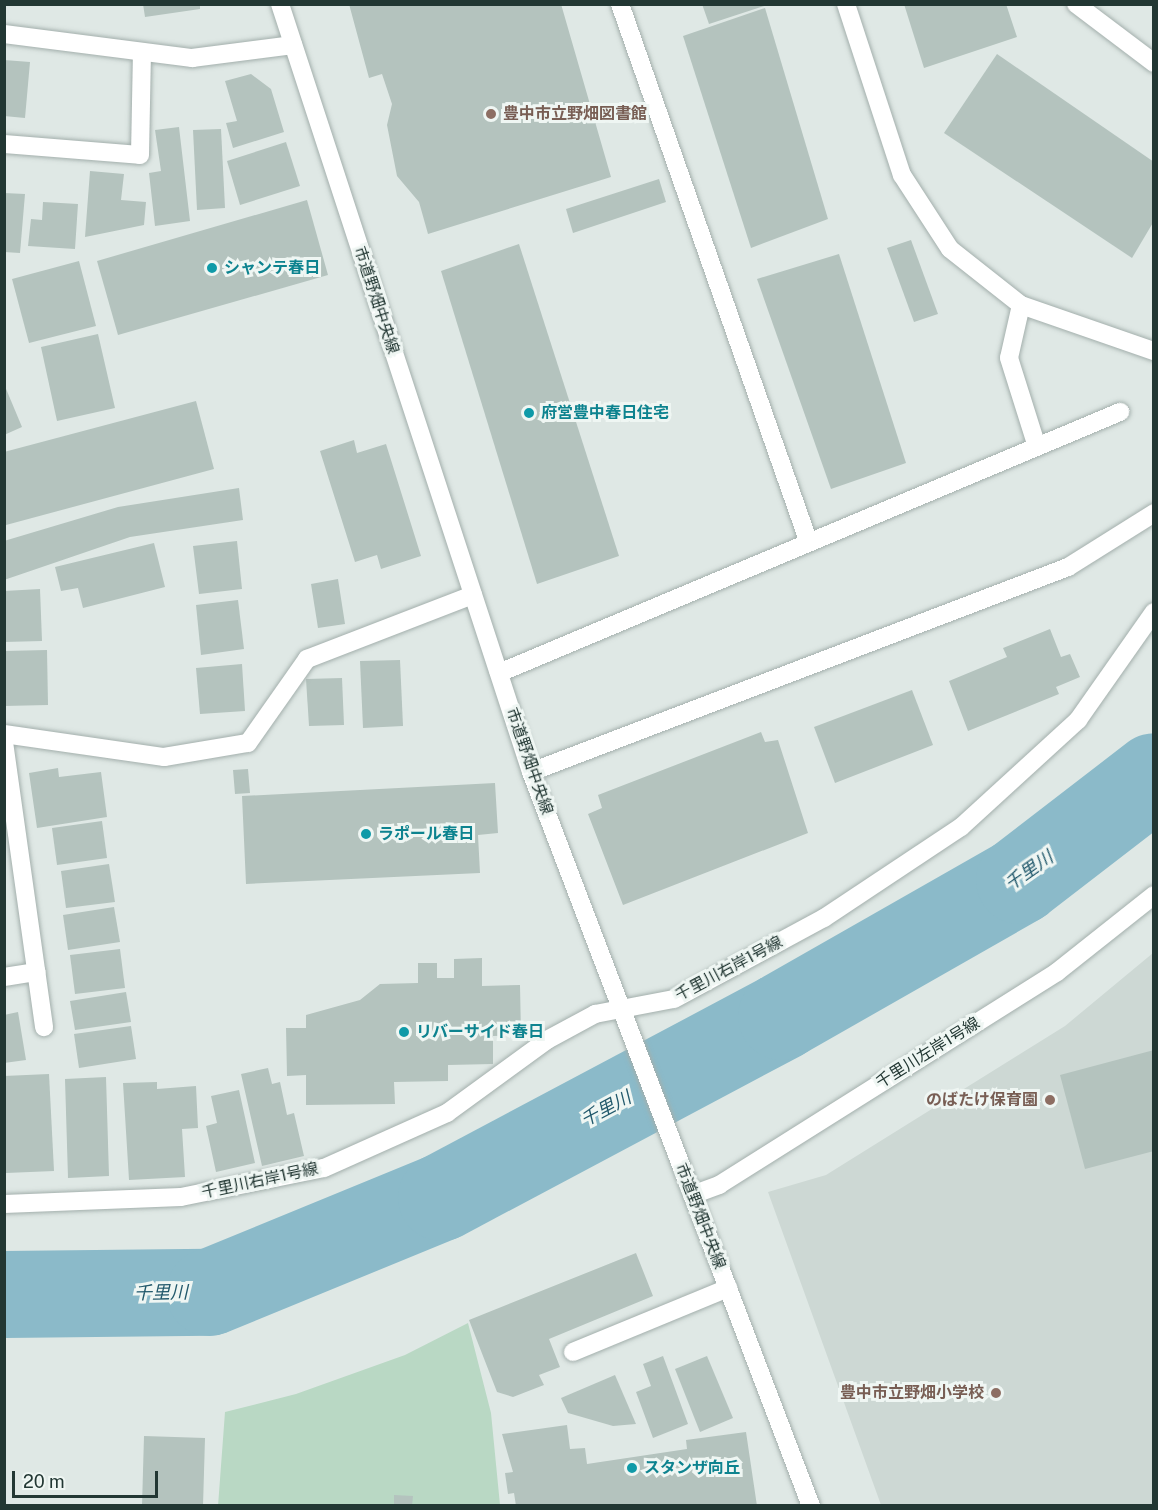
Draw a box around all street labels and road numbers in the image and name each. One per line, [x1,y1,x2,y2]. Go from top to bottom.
street label: 市道野畑中央線 [350,244,402,356]
street label: 市道野畑中央線 [502,705,556,817]
street label: 千里川右岸1号線 [672,933,786,1005]
street label: 千里川左岸1号線 [873,1013,983,1093]
street label: 千里川右岸1号線 [200,1159,320,1203]
street label: 市道野畑中央線 [671,1160,729,1272]

